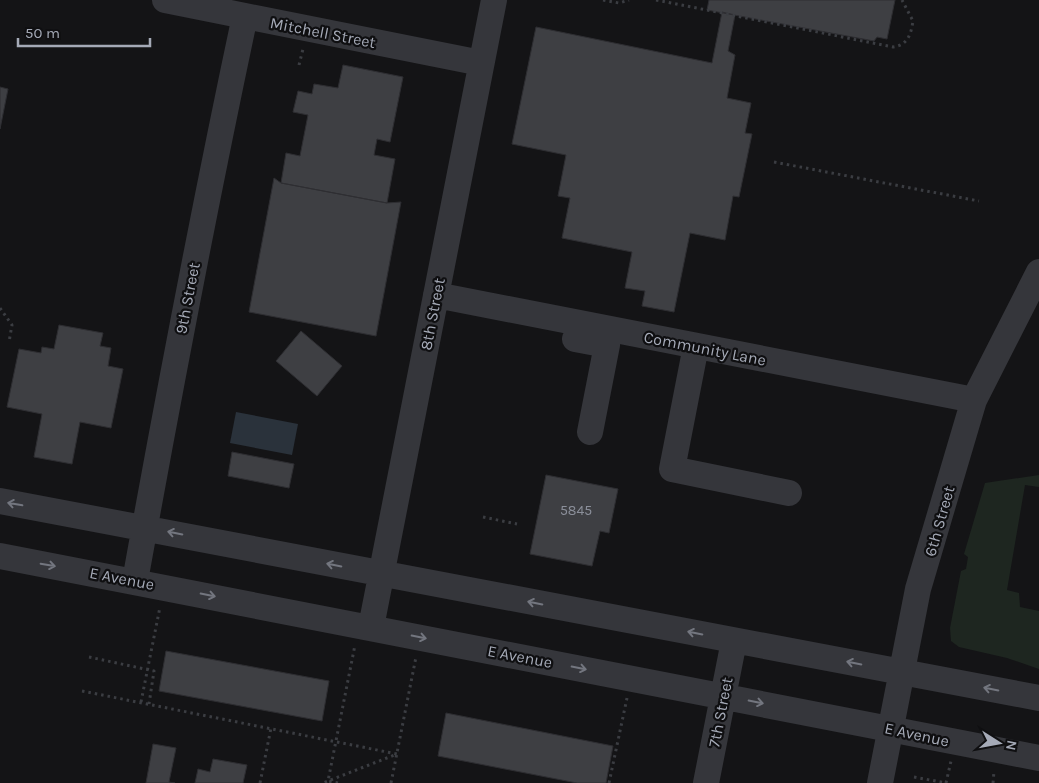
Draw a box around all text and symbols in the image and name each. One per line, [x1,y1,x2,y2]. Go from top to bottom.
street label: Mitchell Street [268,13,377,52]
scale bar [18,15,150,47]
text: 50 m [25,24,60,42]
street label: 9th Street [171,261,204,336]
street label: 8th Street [416,276,449,352]
street label: Community Lane [642,327,768,370]
street label: 6th Street [920,484,959,559]
one-way arrow [7,499,23,509]
house number: 5845 [560,502,592,519]
one-way arrow [167,528,183,538]
one-way arrow [326,559,342,569]
one-way arrow [40,560,56,570]
street label: E Avenue [88,563,156,594]
one-way arrow [199,591,215,600]
one-way arrow [527,598,543,607]
one-way arrow [687,628,703,638]
one-way arrow [411,632,427,642]
street label: E Avenue [486,641,554,672]
one-way arrow [847,658,863,668]
one-way arrow [570,663,586,673]
street label: 7th Street [704,675,737,749]
one-way arrow [984,684,1000,693]
one-way arrow [747,698,763,707]
street label: E Avenue [883,718,951,751]
north arrow [974,718,1024,768]
text: N [1002,739,1021,752]

